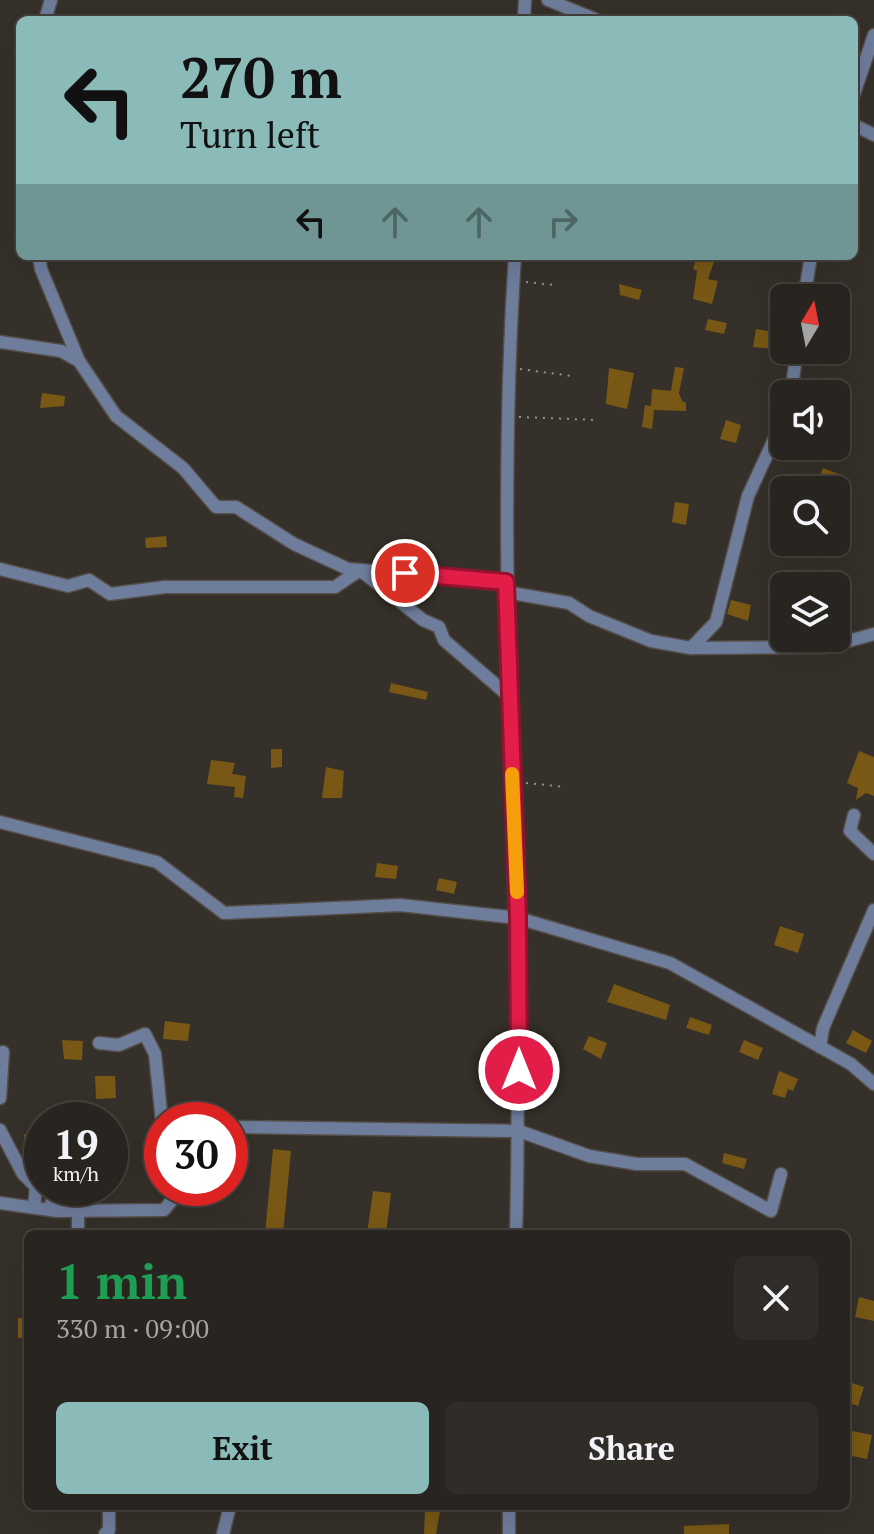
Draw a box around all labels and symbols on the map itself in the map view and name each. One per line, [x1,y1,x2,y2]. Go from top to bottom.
north arrow [770,284,850,364]
pin [371,539,439,607]
position arrow [477,1028,561,1112]
speed limit sign: 30 [144,1102,248,1206]

